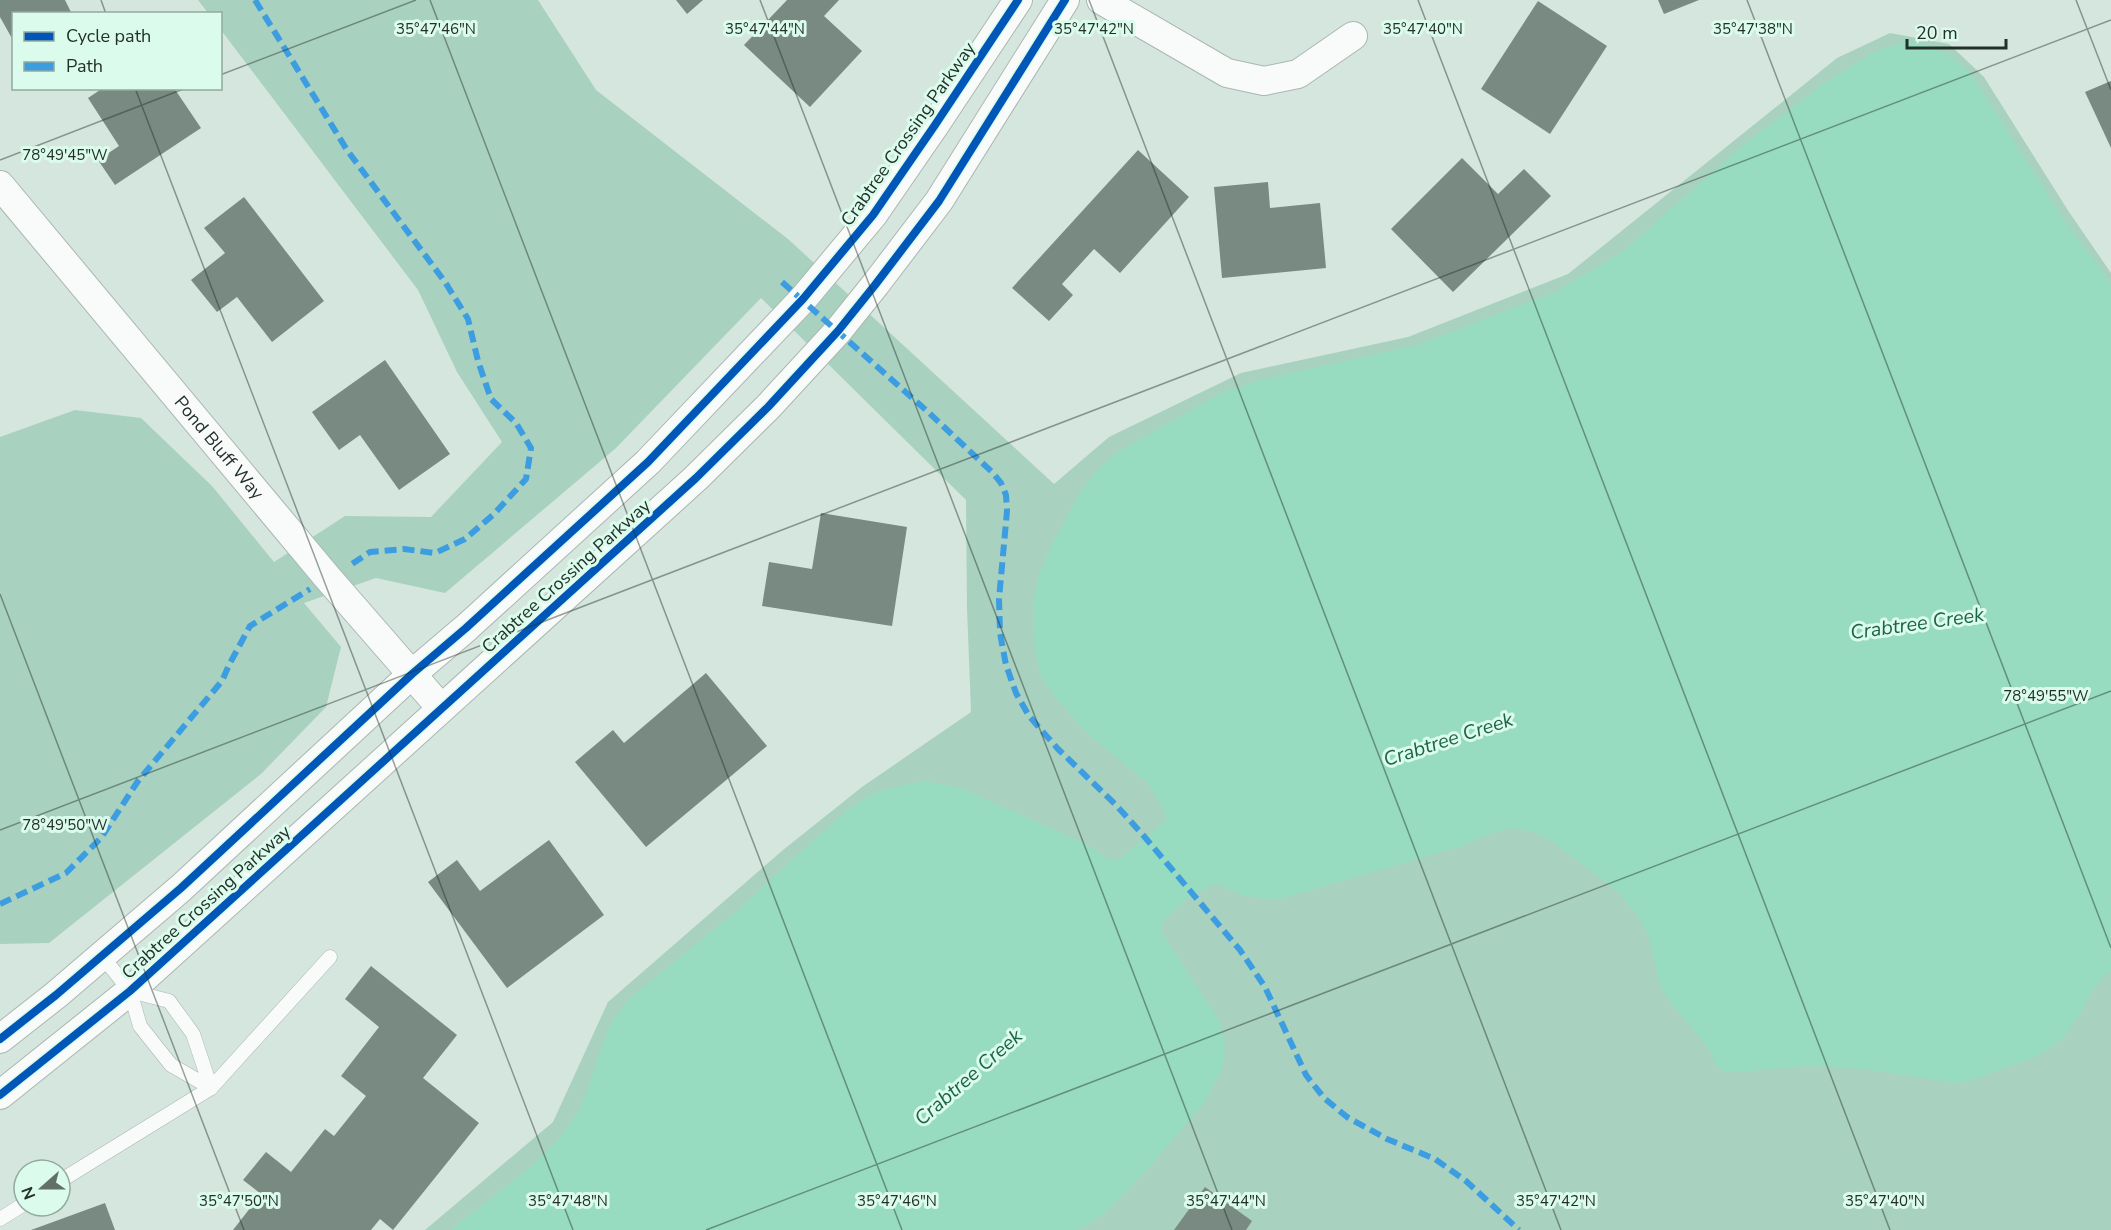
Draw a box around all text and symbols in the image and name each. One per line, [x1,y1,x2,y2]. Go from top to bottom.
legend [12,12,222,90]
scale bar [1907,12,2006,50]
text: 35°47'46"N [396,19,476,39]
text: 35°47'44"N [725,19,805,39]
text: 35°47'42"N [1054,19,1134,39]
text: 35°47'40"N [1383,19,1463,39]
text: 35°47'38"N [1713,19,1793,39]
text: 20 m [1916,21,1958,45]
text: Cycle path [66,24,151,48]
street label: Crabtree Crossing Parkway [835,37,981,231]
text: Path [66,54,103,78]
text: 78°49'45"W [22,145,108,165]
street label: Pond Bluff Way [169,391,270,505]
street label: Crabtree Crossing Parkway [476,493,656,658]
water label: Crabtree Creek [1848,601,1987,646]
text: 78°49'55"W [2003,686,2089,706]
water label: Crabtree Creek [1380,705,1517,773]
text: 78°49'50"W [22,815,108,835]
street label: Crabtree Crossing Parkway [116,819,296,984]
water label: Crabtree Creek [909,1022,1029,1132]
north arrow [12,1158,72,1218]
text: N [17,1183,41,1203]
text: 35°47'50"N [199,1191,279,1211]
text: 35°47'48"N [528,1191,608,1211]
text: 35°47'46"N [857,1191,937,1211]
text: 35°47'44"N [1186,1191,1266,1211]
text: 35°47'42"N [1516,1191,1596,1211]
text: 35°47'40"N [1845,1191,1925,1211]

